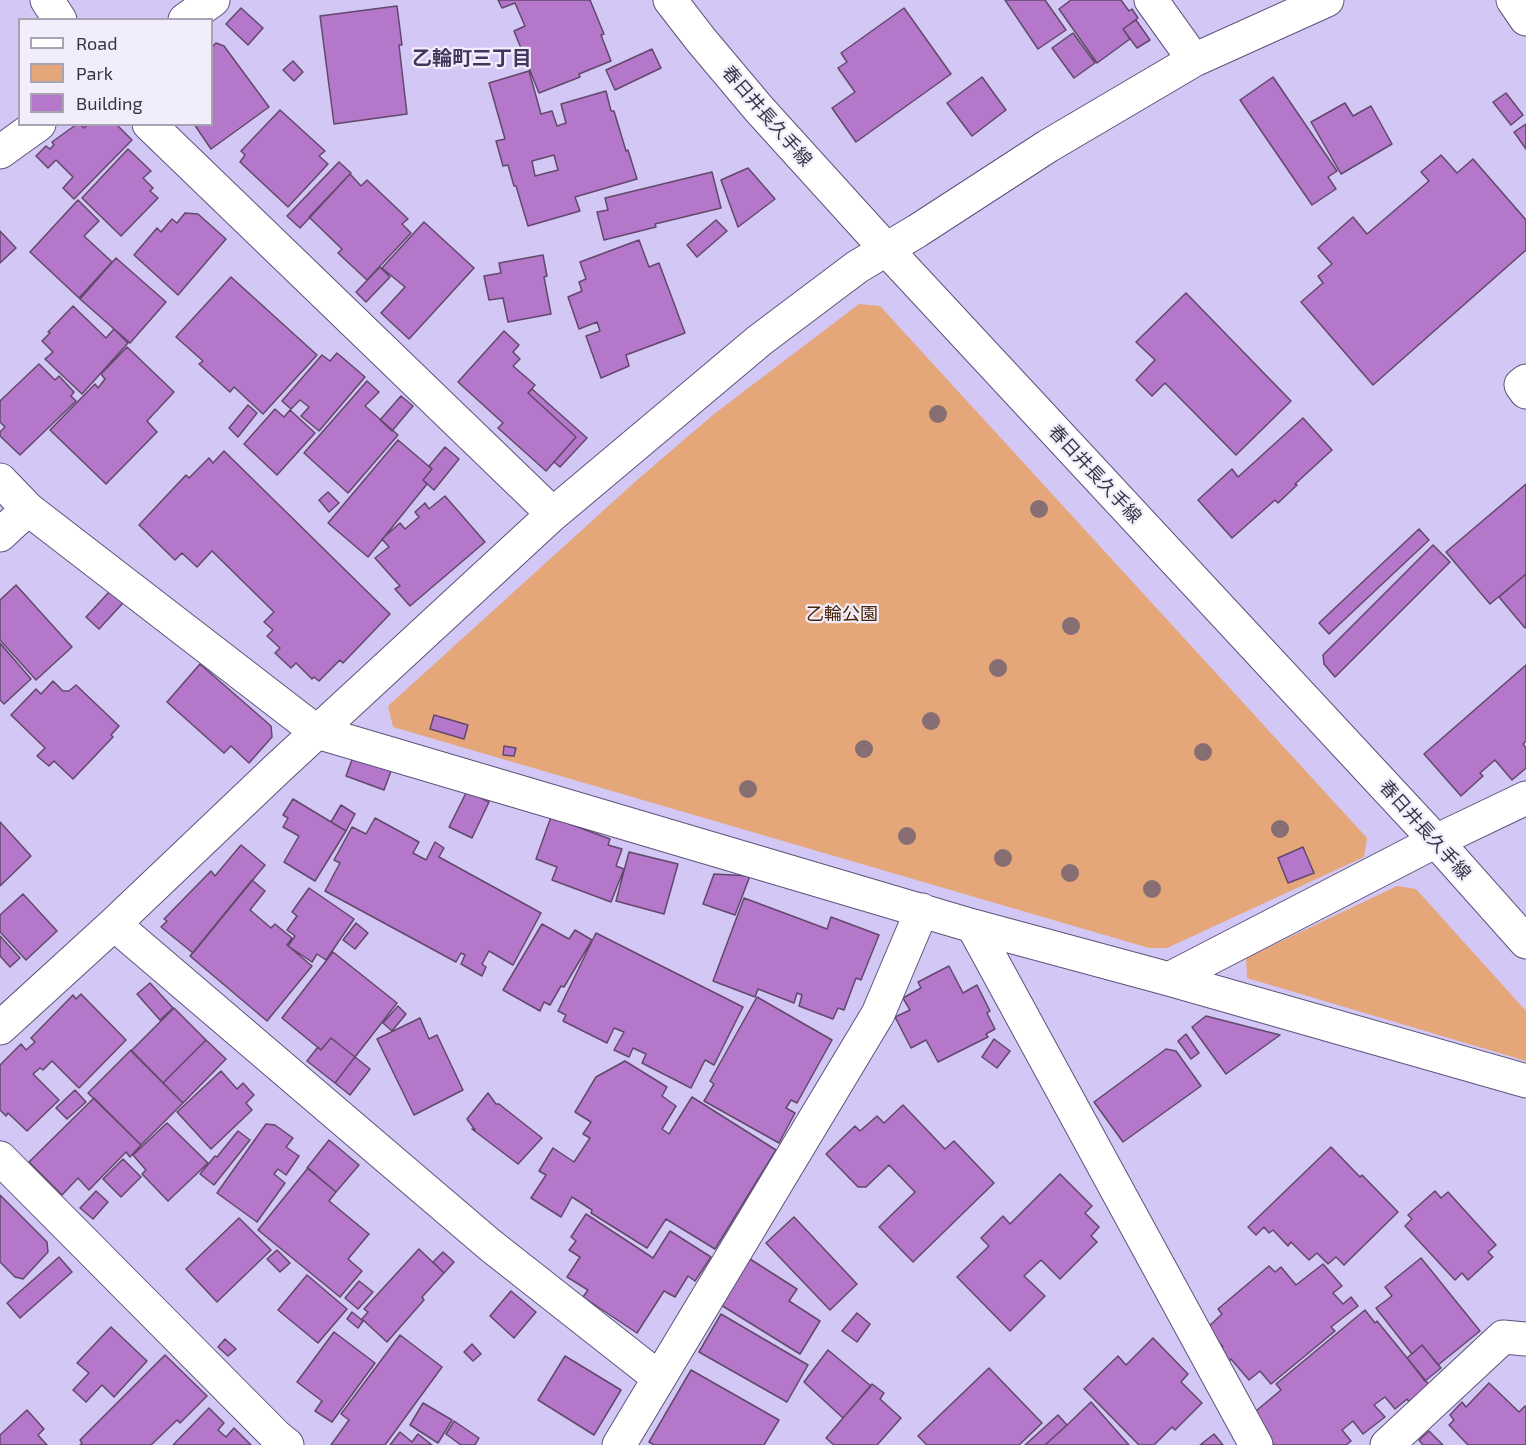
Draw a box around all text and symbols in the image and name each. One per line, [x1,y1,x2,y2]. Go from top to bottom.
legend [18,18,213,126]
text: Road [76,32,117,54]
district label: 乙輪町三丁目 [412,46,532,70]
street label: 春日井長久手線 [718,61,816,171]
text: Park [76,62,113,84]
text: Building [76,92,143,114]
street label: 春日井長久手線 [1044,421,1146,527]
park label: 乙輪公園 [806,603,878,625]
street label: 春日井長久手線 [1375,776,1475,884]

